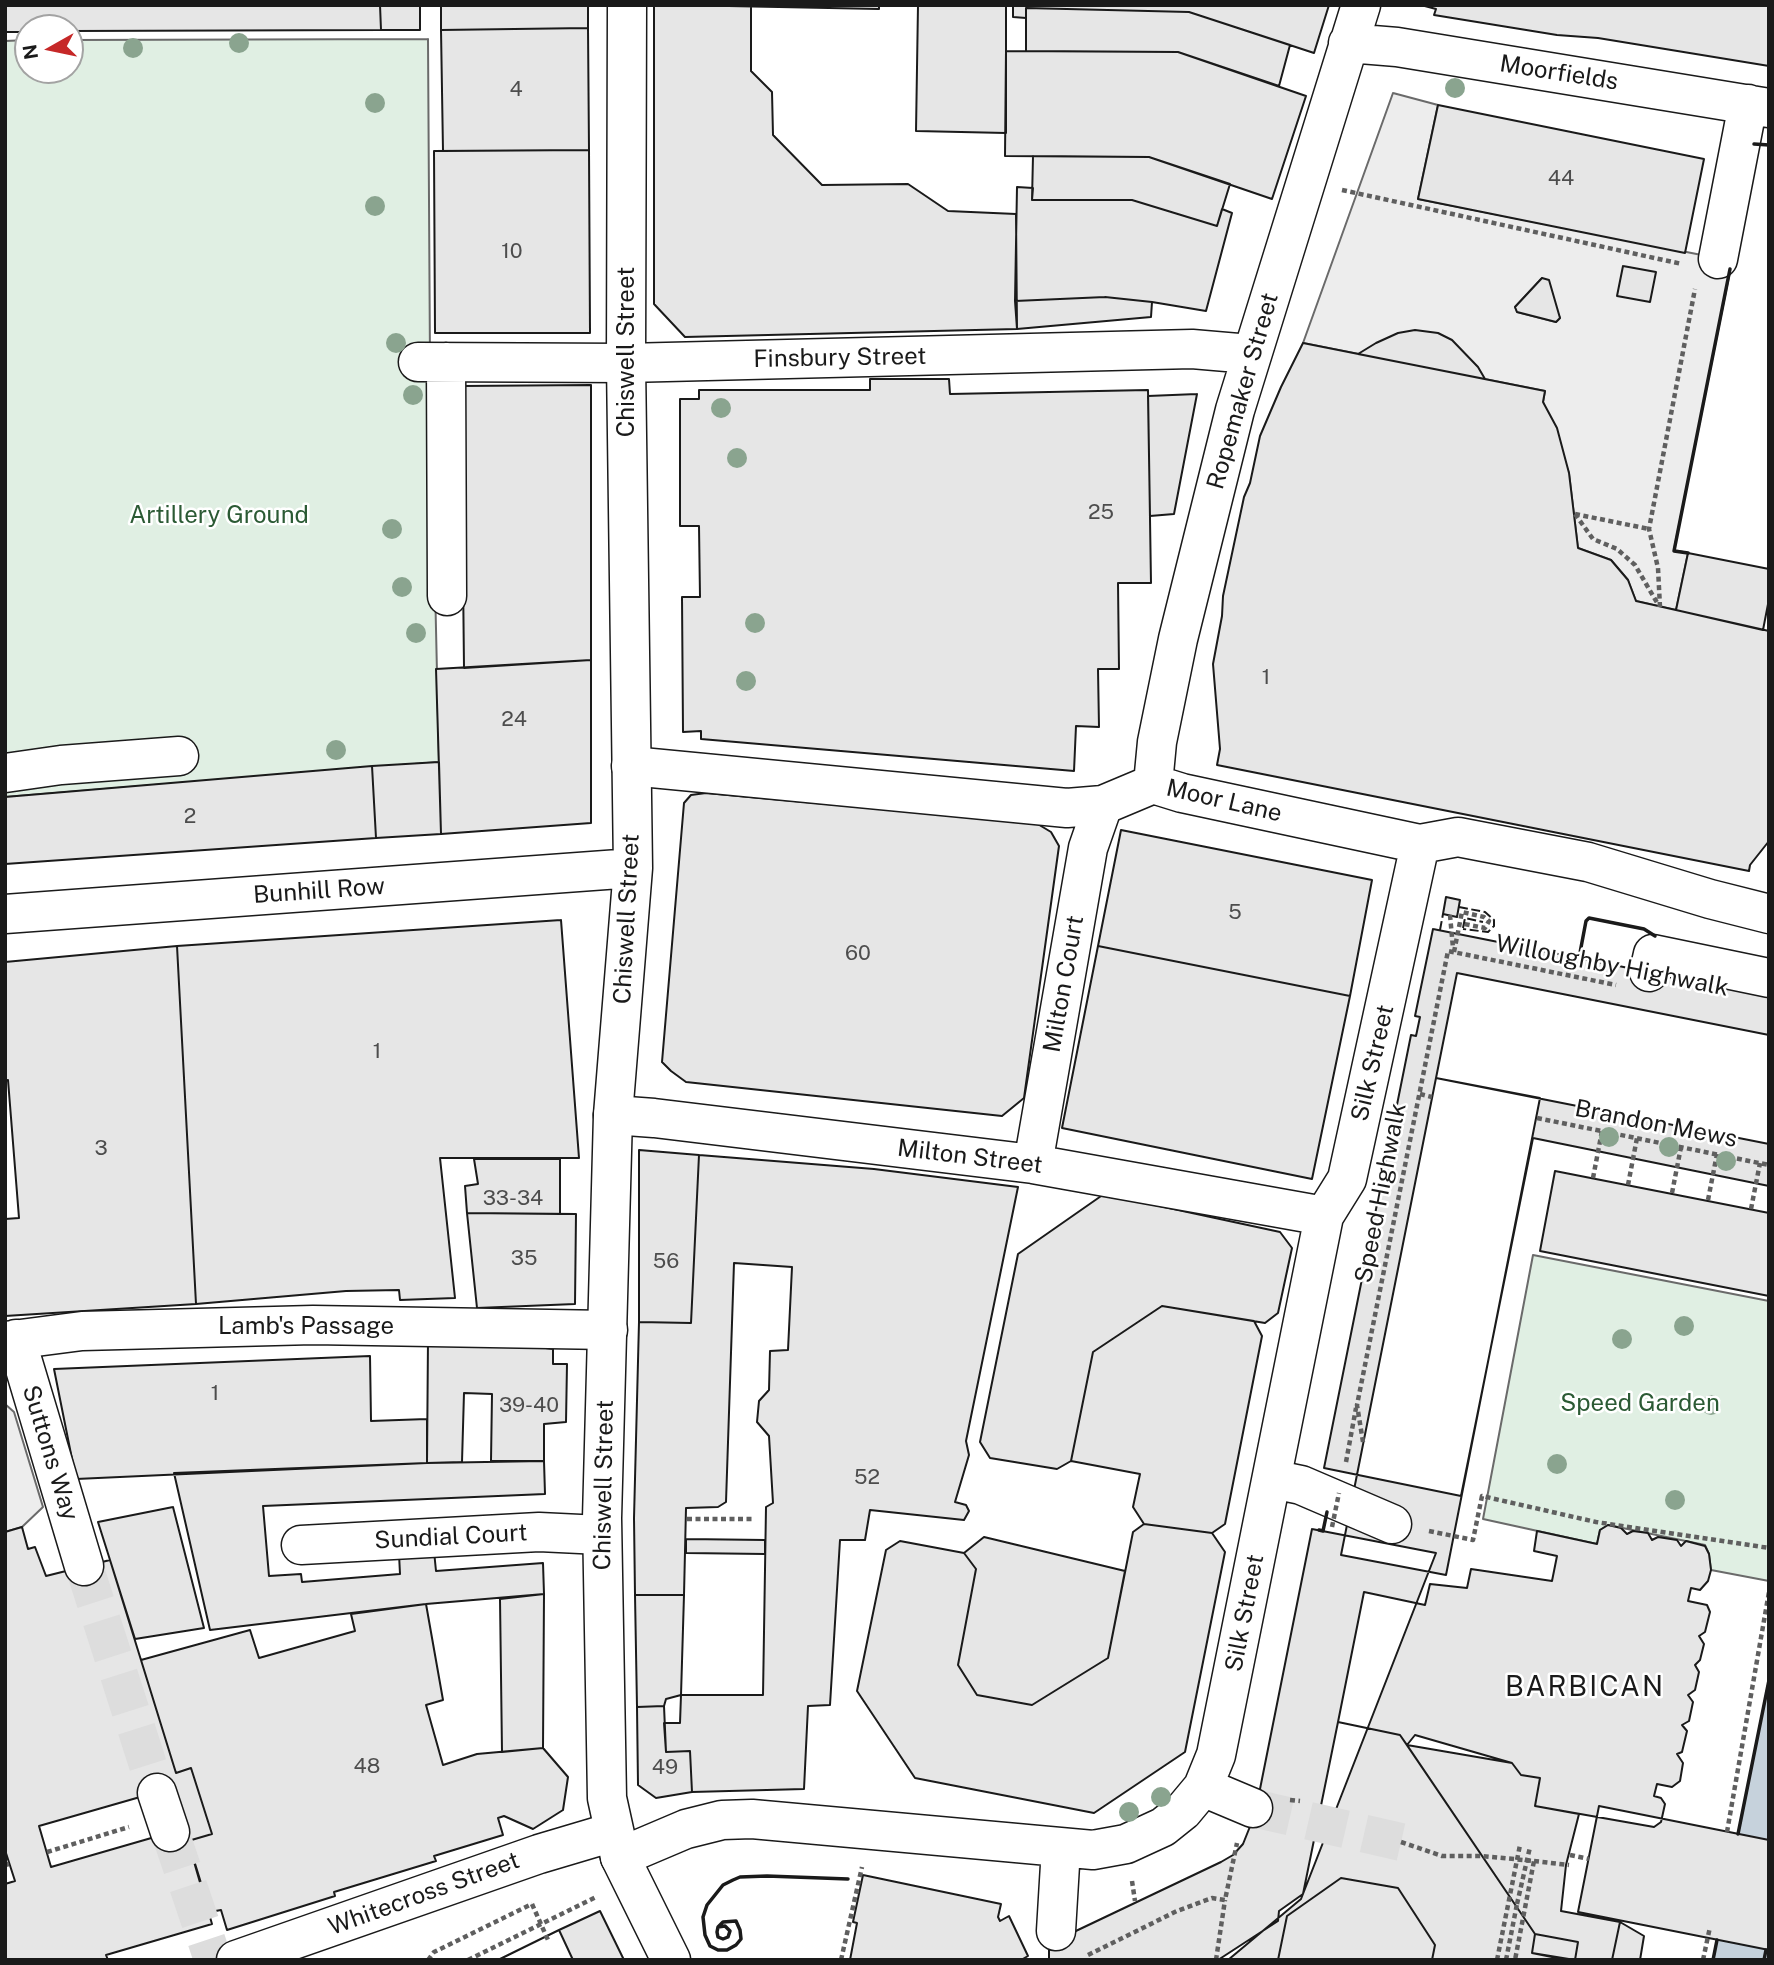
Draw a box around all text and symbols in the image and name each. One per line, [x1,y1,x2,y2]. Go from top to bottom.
north arrow [14,14,84,84]
text: N [18,43,42,61]
street label: Moorfields [1498,49,1620,97]
house number: 4 [509,77,523,103]
house number: 44 [1548,166,1574,192]
house number: 10 [501,239,523,265]
street label: Chiswell Street [613,267,641,437]
street label: Ropemaker Street [1201,289,1285,493]
street label: Finsbury Street [753,342,927,374]
house number: 25 [1088,500,1114,526]
park label: Artillery Ground [129,502,309,530]
house number: 1 [1262,665,1270,691]
house number: 24 [501,707,527,733]
street label: Moor Lane [1163,774,1285,828]
house number: 2 [184,804,196,830]
street label: Chiswell Street [608,833,646,1005]
street label: Bunhill Row [252,872,386,910]
house number: 5 [1228,900,1242,926]
street label: Milton Court [1038,913,1090,1055]
street label: Willoughby Highwalk [1493,929,1731,1003]
house number: 60 [845,941,871,967]
street label: Silk Street [1346,1002,1400,1124]
house number: 1 [373,1039,381,1065]
street label: Brandon Mews [1572,1094,1740,1154]
street label: Speed Highwalk [1349,1101,1413,1285]
street label: Milton Street [896,1134,1044,1180]
house number: 3 [94,1136,108,1162]
house number: 33-34 [483,1186,543,1212]
house number: 35 [511,1246,537,1272]
house number: 56 [653,1249,679,1275]
street label: Lamb's Passage [218,1313,394,1341]
house number: 1 [211,1381,219,1407]
street label: Suttons Way [16,1382,84,1524]
park label: Speed Garden [1560,1390,1720,1418]
house number: 39-40 [499,1393,559,1419]
street label: Chiswell Street [588,1399,620,1571]
house number: 52 [854,1465,880,1491]
street label: Sundial Court [374,1519,528,1555]
street label: Silk Street [1220,1552,1270,1674]
district label: BARBICAN [1506,1670,1664,1704]
house number: 48 [354,1754,380,1780]
house number: 49 [652,1755,678,1781]
street label: Whitecross Street [325,1846,523,1942]

